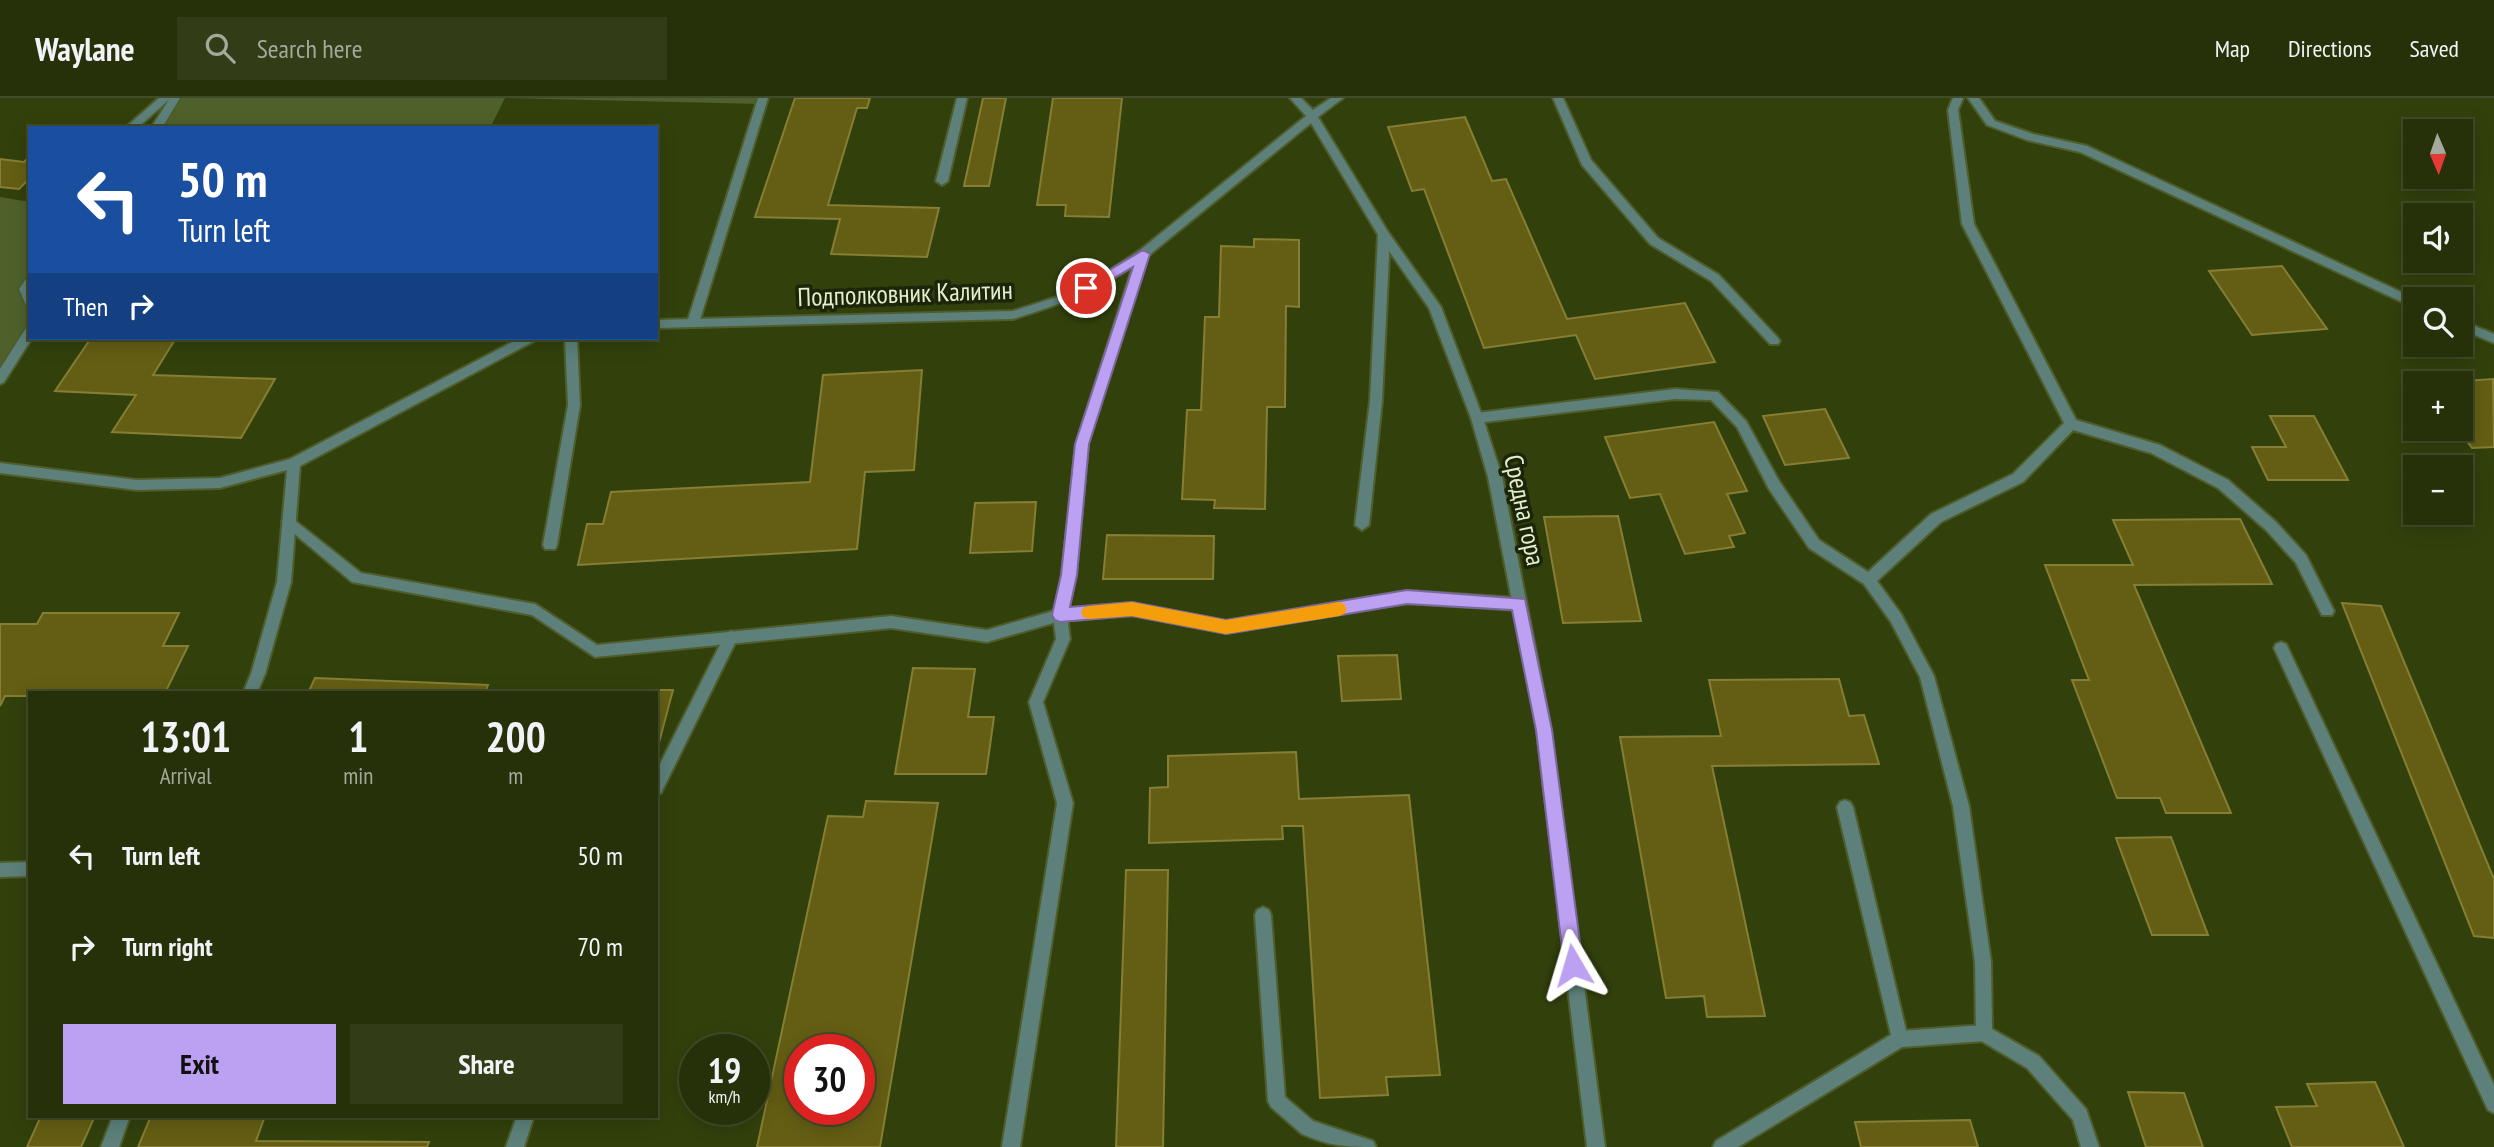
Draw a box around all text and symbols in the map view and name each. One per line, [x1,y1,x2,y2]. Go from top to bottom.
search box [177,17,667,80]
text: Waylane [35,27,135,70]
icon: search [201,29,239,67]
text: Search here [257,32,362,65]
text: Map [2215,33,2250,64]
text: Directions [2288,33,2372,64]
text: Saved [2410,33,2459,64]
north arrow [2403,119,2473,189]
map controls [2403,119,2473,525]
text: 50 m [178,147,267,211]
icon: left [63,154,154,245]
button: sound [2403,203,2473,273]
text: Turn left [178,209,270,251]
pin [1056,258,1116,318]
icon: arrive [1067,269,1105,307]
street label: Подполковник Калитин [797,273,1013,313]
icon: right [122,287,160,325]
button: search [2403,287,2473,357]
text: Then [63,290,108,323]
button: + [2403,371,2473,441]
street label: Средна гора [1497,452,1553,568]
button: − [2403,455,2473,525]
text: 13:01 [140,709,231,764]
text: 1 [348,709,368,764]
text: 200 [486,709,546,764]
text: Arrival [160,761,212,790]
text: min [343,761,373,790]
text: m [508,761,523,790]
icon: left [63,837,101,875]
text: Turn left [122,839,200,872]
text: 50 m [577,839,623,872]
icon: right [63,928,101,966]
position arrow [1536,928,1610,1002]
text: Turn right [122,930,213,963]
text: 70 m [577,930,623,963]
button: Exit [63,1024,336,1104]
button: Share [350,1024,623,1104]
speed limit sign: 30 [784,1034,875,1125]
text: 19 [708,1047,741,1093]
text: km/h [709,1085,740,1108]

